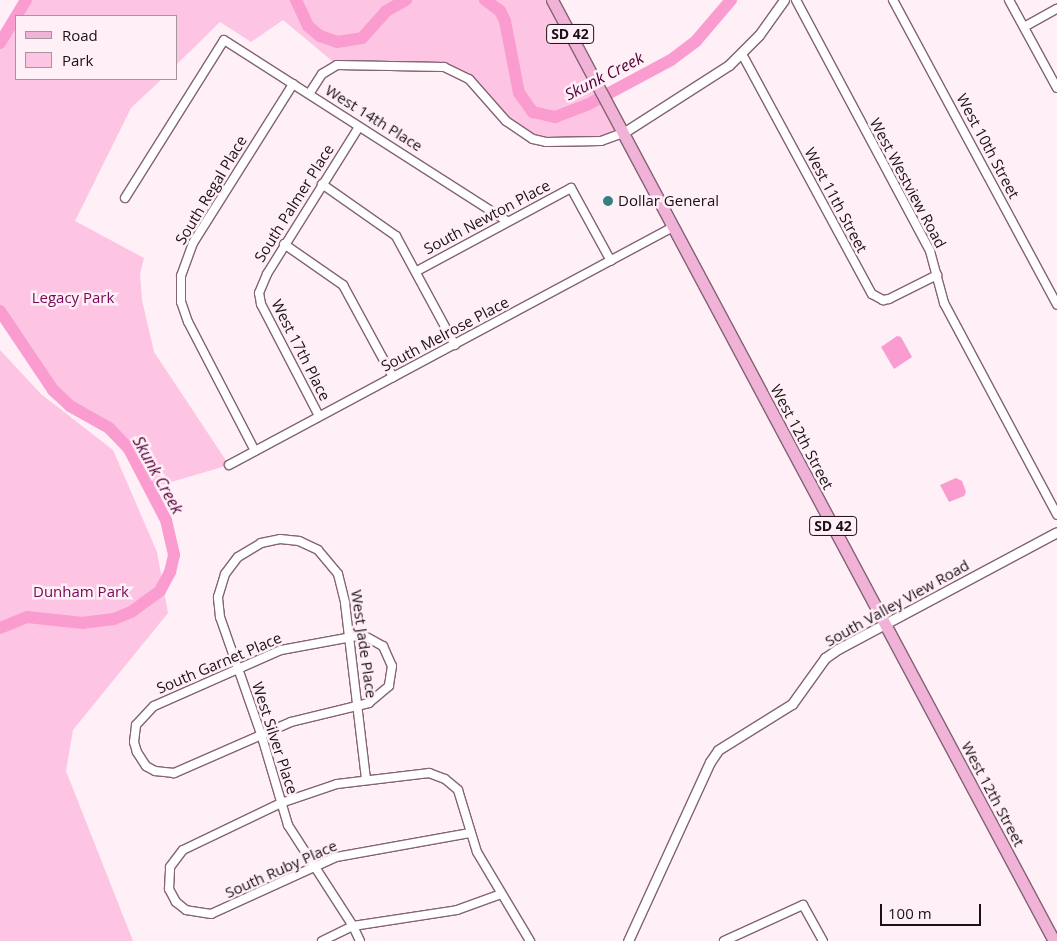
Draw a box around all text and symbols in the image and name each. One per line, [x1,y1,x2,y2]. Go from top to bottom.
legend [15,15,178,80]
road number: SD 42 [545,22,595,46]
text: Road [62,25,98,45]
water label: Skunk Creek [561,48,647,104]
text: Park [62,50,93,70]
street label: West 14th Place [322,81,426,155]
street label: West 10th Street [953,90,1023,202]
street label: West Westview Road [866,115,950,251]
street label: South Regal Place [171,132,251,248]
street label: South Palmer Place [251,141,337,265]
street label: West 11th Street [801,144,871,256]
street label: South Newton Place [421,176,553,258]
place label: Dollar General [618,192,719,210]
marker: Dollar General [602,195,614,207]
park label: Legacy Park [32,289,114,307]
street label: South Melrose Place [378,293,512,375]
street label: West 17th Place [268,296,334,404]
street label: West 12th Street [767,381,837,493]
water label: Skunk Creek [129,433,187,517]
road number: SD 42 [808,514,858,538]
street label: South Valley View Road [822,556,972,650]
park label: Dunham Park [33,583,129,601]
street label: West Jade Place [347,589,381,699]
street label: South Garnet Place [154,629,284,697]
street label: West Silver Place [248,680,302,796]
street label: West 12th Street [958,738,1028,850]
street label: South Ruby Place [222,836,340,902]
scale bar [882,894,983,926]
text: 100 m [888,903,932,923]

